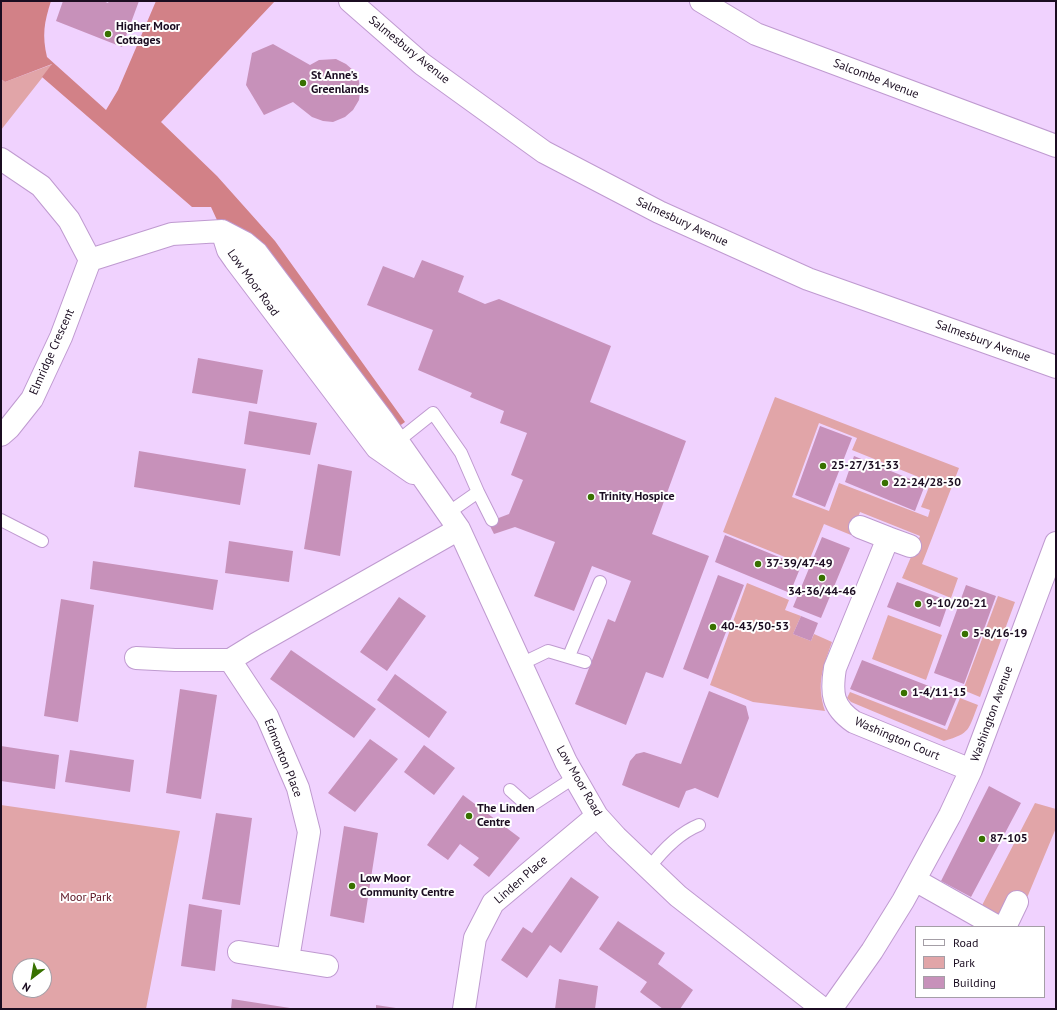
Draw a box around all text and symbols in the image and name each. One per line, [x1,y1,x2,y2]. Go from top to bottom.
street label: Salmesbury Avenue [366,13,452,87]
place label: Higher Moor Cottages [116,20,180,48]
marker: Higher Moor Cottages [103,29,113,39]
street label: Salcombe Avenue [831,56,921,102]
place label: St Anne's Greenlands [311,69,369,97]
marker: St Anne's Greenlands [298,78,308,88]
street label: Salmesbury Avenue [634,194,730,250]
street label: Low Moor Road [224,247,282,319]
street label: Elmridge Crescent [27,307,77,397]
street label: Salmesbury Avenue [934,317,1032,365]
place label: 25-27/31-33 [831,459,899,473]
marker: 25-27/31-33 [818,461,828,471]
place label: 22-24/28-30 [893,476,961,490]
marker: 22-24/28-30 [880,478,890,488]
place label: Trinity Hospice [599,490,675,504]
marker: Trinity Hospice [586,492,596,502]
place label: 37-39/47-49 [766,557,832,571]
marker: 37-39/47-49 [753,559,763,569]
marker: 34-36/44-46 [817,573,827,583]
place label: 34-36/44-46 [788,585,856,599]
place label: 9-10/20-21 [926,597,987,611]
marker: 9-10/20-21 [913,599,923,609]
place label: 40-43/50-53 [721,620,789,634]
marker: 40-43/50-53 [708,622,718,632]
place label: 5-8/16-19 [973,627,1027,641]
marker: 5-8/16-19 [960,629,970,639]
street label: Washington Avenue [968,664,1016,764]
place label: 1-4/11-15 [912,686,966,700]
marker: 1-4/11-15 [899,688,909,698]
street label: Washington Court [852,715,942,763]
street label: Edmonton Place [261,717,305,799]
street label: Low Moor Road [553,743,605,819]
place label: The Linden Centre [477,802,535,830]
marker: The Linden Centre [464,811,474,821]
place label: 87-105 [990,832,1028,846]
marker: 87-105 [977,834,987,844]
street label: Linden Place [491,853,551,907]
place label: Low Moor Community Centre [360,872,454,900]
marker: Low Moor Community Centre [347,881,357,891]
park label: Moor Park [60,891,112,905]
legend [915,926,1045,998]
text: Road [953,935,978,950]
text: Park [953,955,975,970]
north arrow [12,958,52,998]
text: Building [953,975,996,990]
text: N [20,980,33,995]

